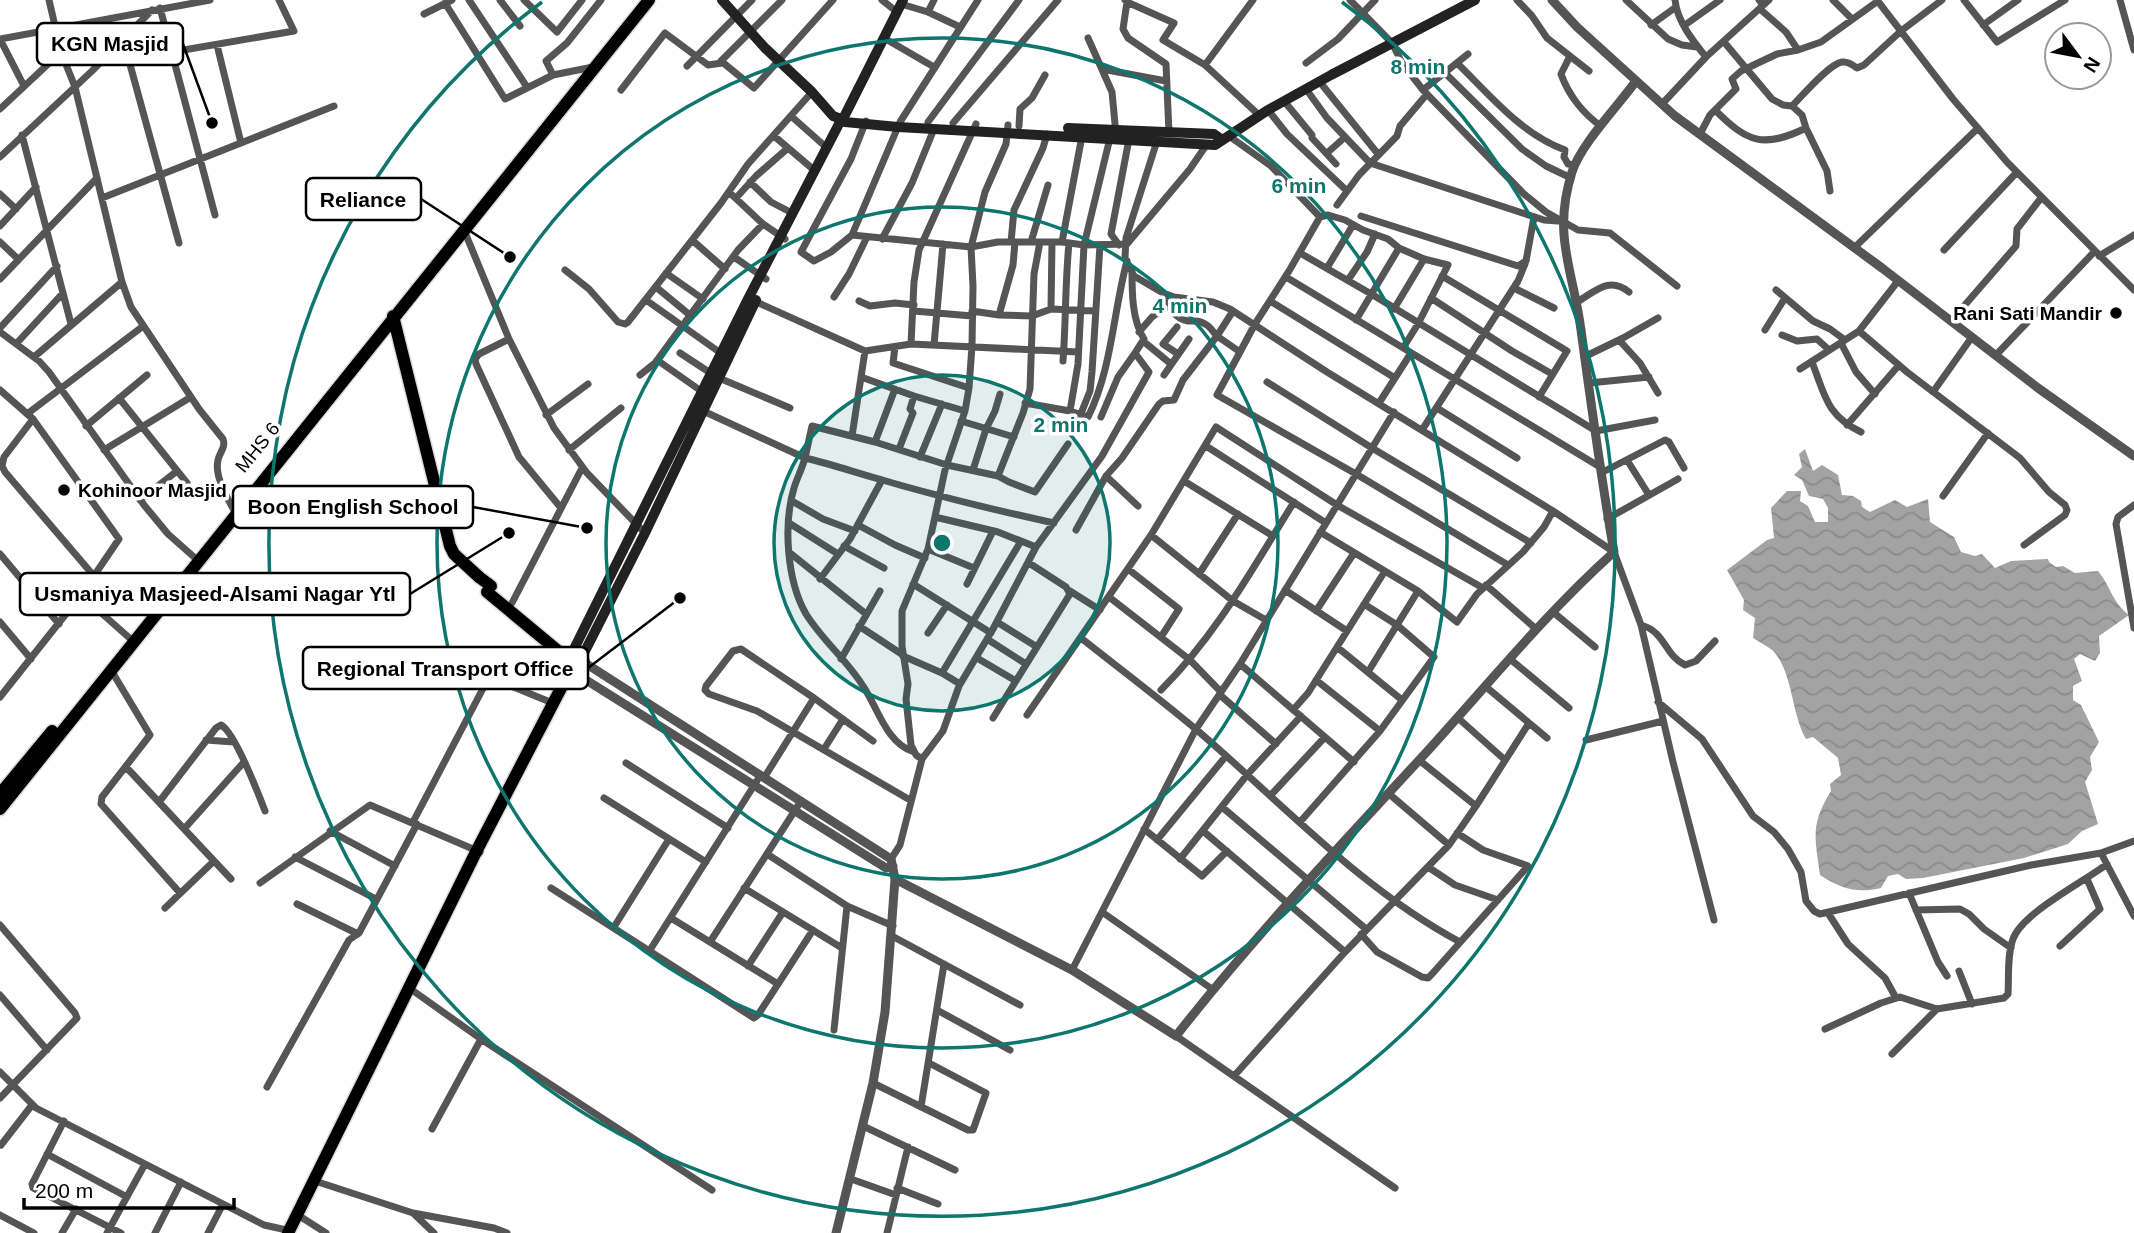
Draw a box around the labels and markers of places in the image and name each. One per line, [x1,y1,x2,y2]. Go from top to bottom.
callout: KGN Masjid [37,23,183,65]
callout: Reliance [306,178,421,220]
place label: Rani Sati Mandir [1953,303,2103,324]
marker: Rani Sati Mandir [2108,305,2124,321]
place label: Kohinoor Masjid [78,480,227,501]
marker: Kohinoor Masjid [56,482,72,498]
callout: Boon English School [233,486,473,528]
centre of rings [930,531,954,555]
callout: Usmaniya Masjeed-Alsami Nagar Ytl [20,573,410,615]
callout: Regional Transport Office [303,647,588,689]

